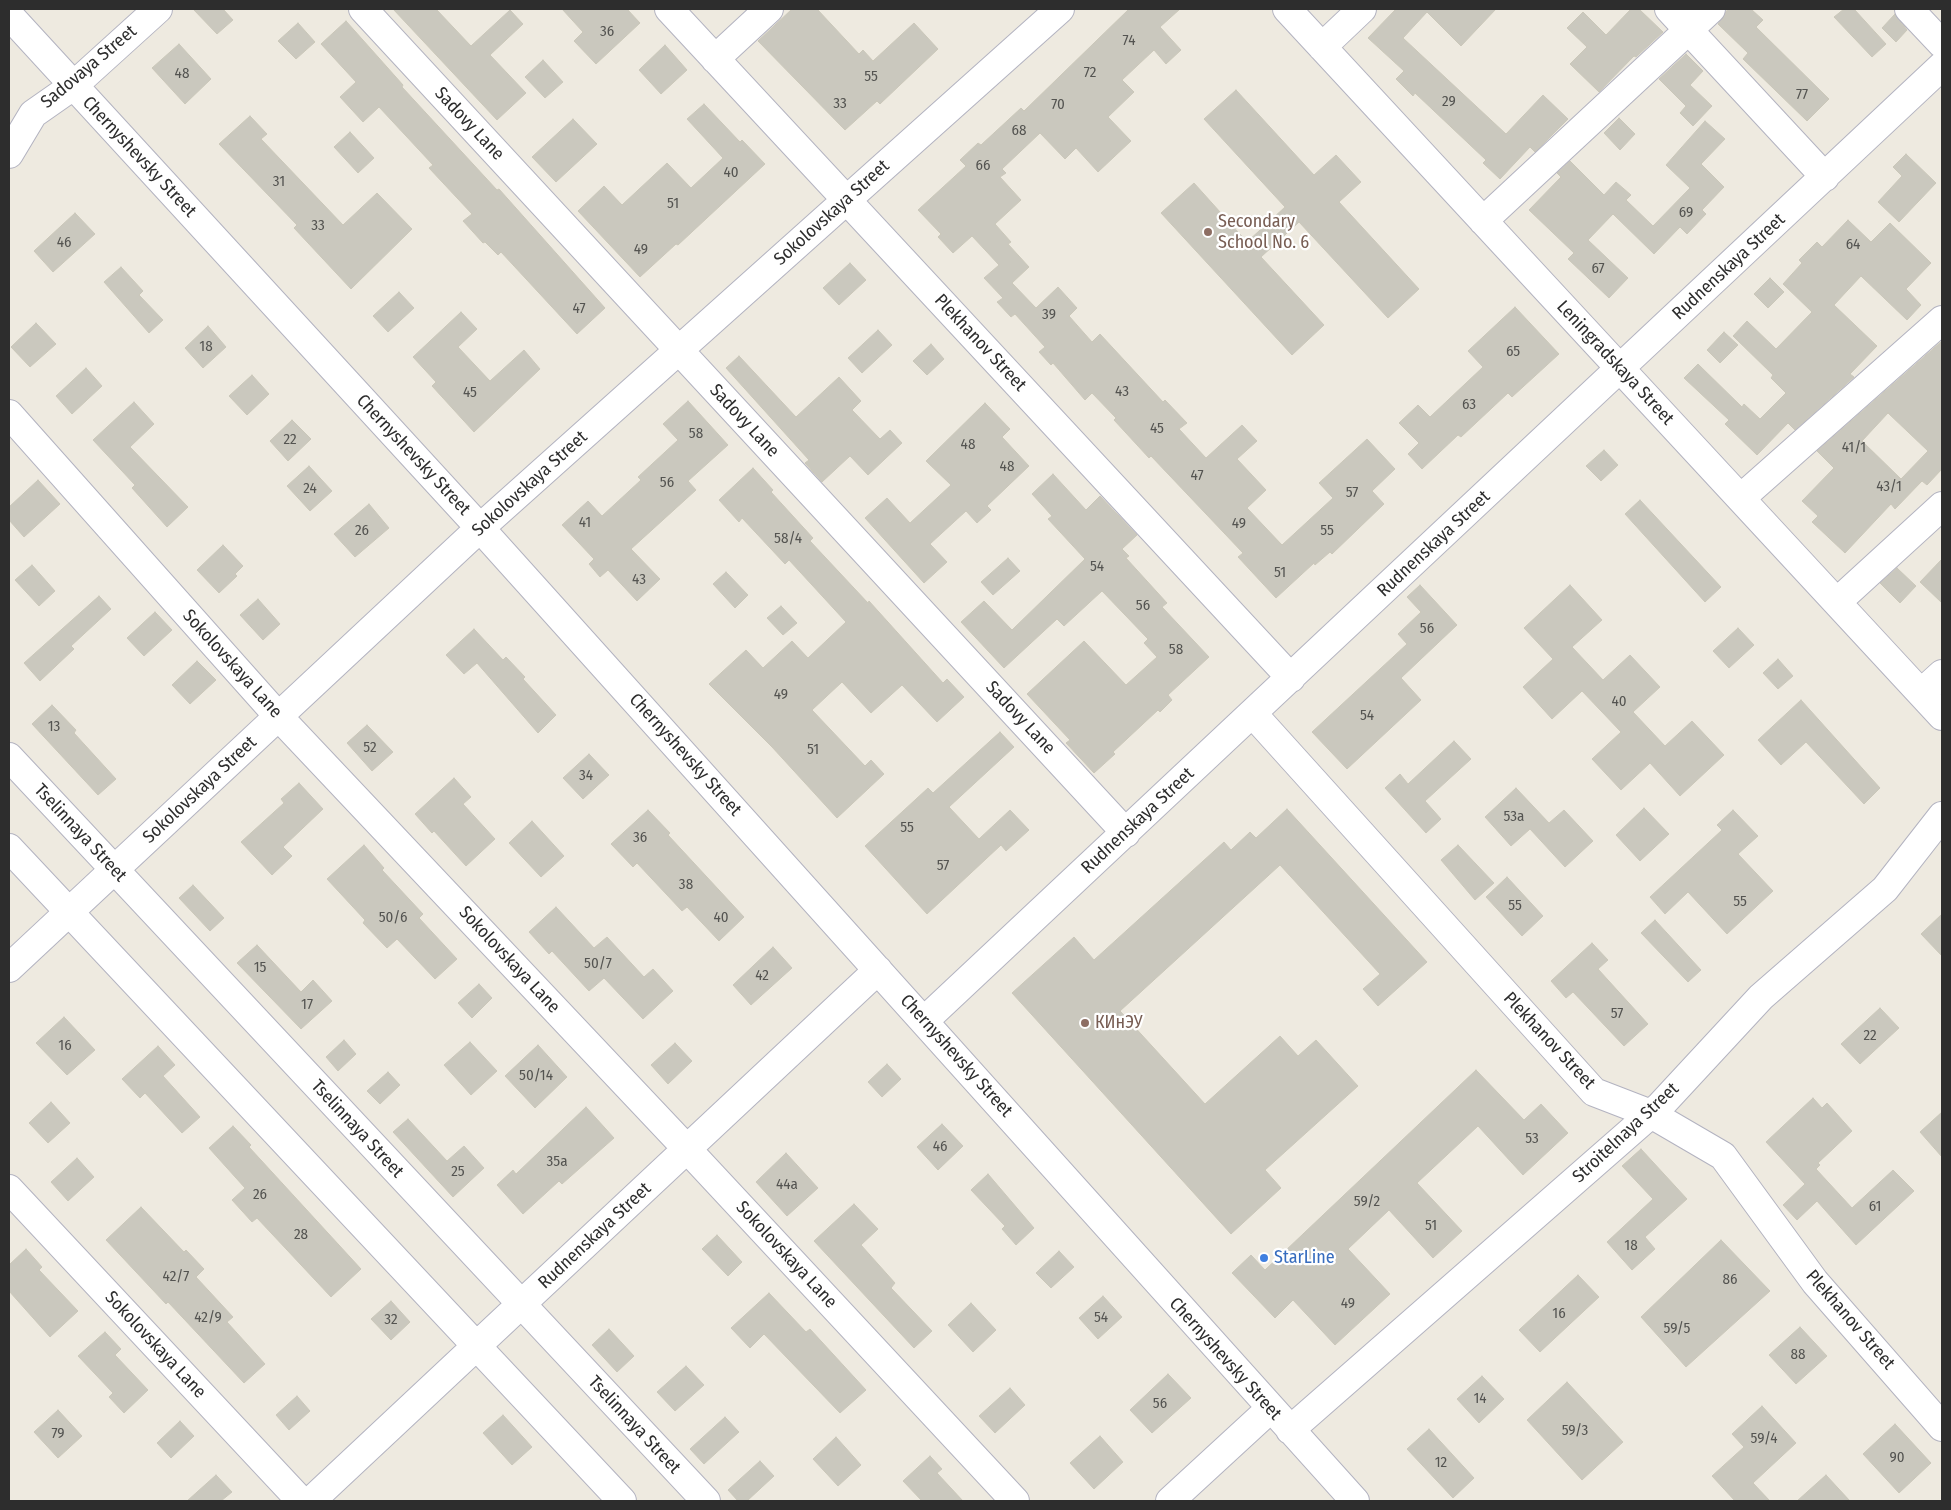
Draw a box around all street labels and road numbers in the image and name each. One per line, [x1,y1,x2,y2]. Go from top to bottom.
street label: Sadovaya Street [37,21,141,113]
street label: Sadovy Lane [430,83,508,165]
street label: Chernyshevsky Street [77,92,201,222]
street label: Sokolovskaya Street [770,156,894,270]
street label: Rudnenskaya Street [1668,209,1790,325]
street label: Plekhanov Street [930,290,1030,396]
street label: Leningradskaya Street [1552,296,1678,430]
street label: Sadovy Lane [705,380,783,462]
street label: Chernyshevsky Street [351,390,475,520]
street label: Sokolovskaya Street [468,427,592,541]
street label: Rudnenskaya Street [1373,486,1495,602]
street label: Sokolovskaya Lane [178,605,286,723]
street label: Sadovy Lane [981,677,1059,759]
street label: Chernyshevsky Street [624,689,746,821]
street label: Sokolovskaya Street [139,732,261,848]
street label: Rudnenskaya Street [1077,763,1199,879]
street label: Tselinnaya Street [29,780,131,886]
street label: Sokolovskaya Lane [454,902,564,1018]
street label: Plekhanov Street [1499,988,1599,1094]
street label: Chernyshevsky Street [895,990,1017,1122]
street label: Tselinnaya Street [306,1076,408,1182]
street label: Stroitelnaya Street [1569,1078,1683,1188]
street label: Rudnenskaya Street [534,1178,656,1294]
street label: Sokolovskaya Lane [731,1197,841,1313]
street label: Plekhanov Street [1801,1266,1899,1374]
street label: Sokolovskaya Lane [100,1287,210,1403]
street label: Chernyshevsky Street [1164,1293,1286,1425]
street label: Tselinnaya Street [583,1372,685,1478]

